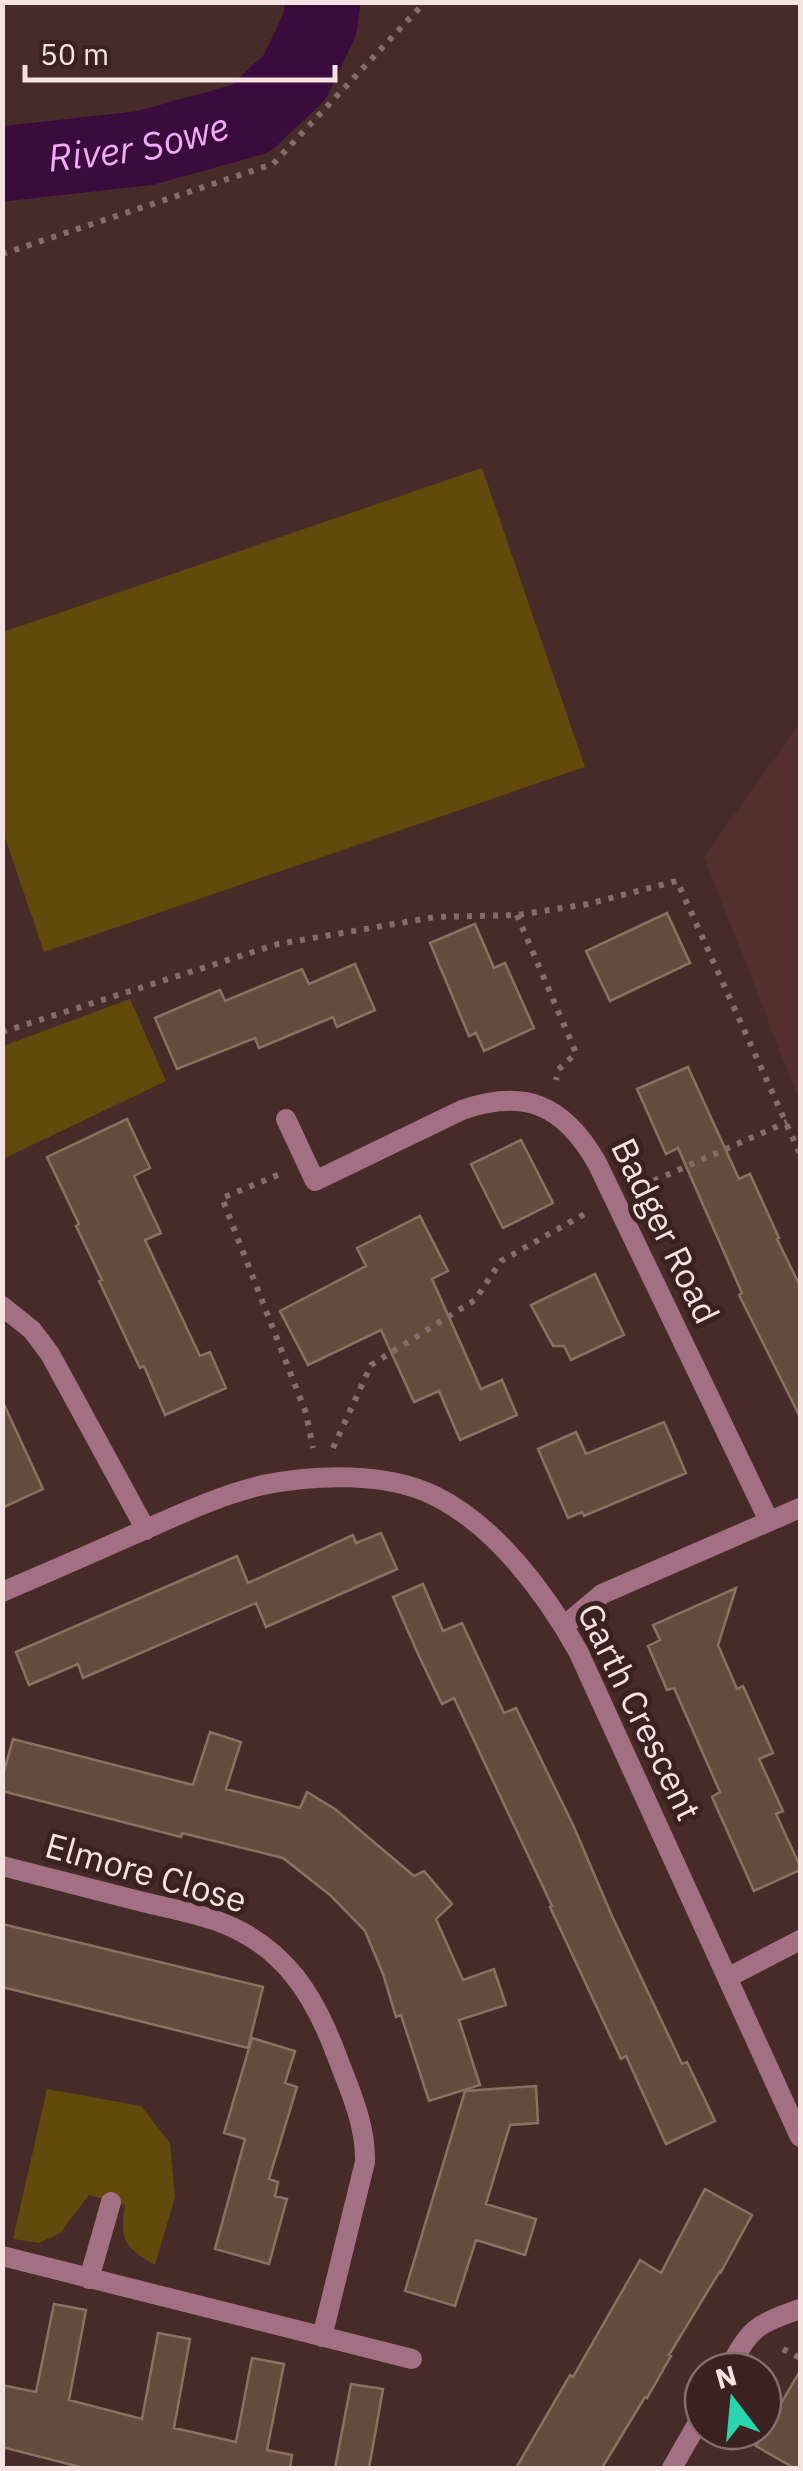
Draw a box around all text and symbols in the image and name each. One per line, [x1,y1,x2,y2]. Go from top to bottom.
scale bar [25,20,335,82]
text: 50 m [40,34,109,73]
water label: River Sowe [45,100,234,182]
street label: Badger Road [601,1130,731,1331]
street label: Garth Crescent [568,1595,712,1828]
street label: Elmore Close [40,1821,252,1923]
north arrow [683,2351,783,2451]
text: N [711,2356,741,2397]

